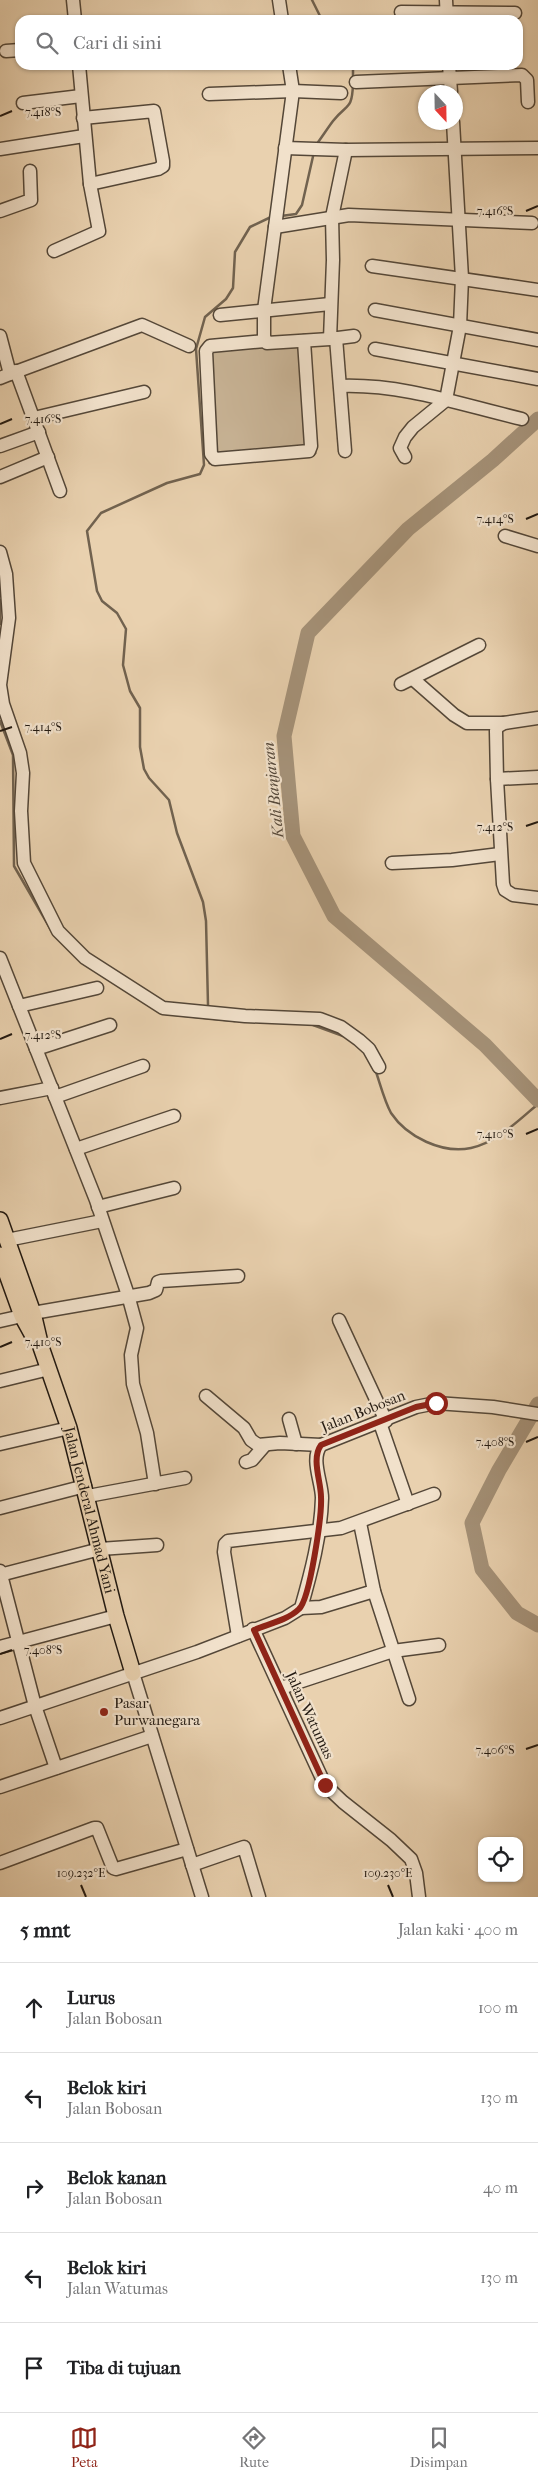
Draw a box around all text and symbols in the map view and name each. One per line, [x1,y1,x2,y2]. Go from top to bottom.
search box [15,15,523,70]
icon: search [33,29,61,57]
text: Cari di sini [73,32,162,54]
north arrow [418,85,463,130]
text: 7.418°S [25,105,61,119]
text: 7.416°S [477,204,513,218]
text: 7.416°S [25,412,61,426]
text: 7.414°S [476,512,514,526]
text: 7.414°S [24,720,62,734]
water label: Kali Banjaran [259,741,288,840]
text: 7.412°S [477,820,513,834]
text: 7.412°S [25,1028,61,1042]
text: 7.410°S [477,1127,513,1141]
text: 7.410°S [25,1335,61,1349]
street label: Jalan Bobosan [317,1386,408,1436]
route start [425,1392,448,1415]
street label: Jalan Jenderal Ahmad Yani [60,1424,119,1596]
text: 7.408°S [476,1435,514,1449]
text: 7.408°S [24,1643,62,1657]
street label: Jalan Watumas [281,1667,338,1762]
place label: Pasar Purwanegara [114,1694,201,1729]
marker: Pasar Purwanegara [98,1706,110,1718]
text: 7.406°S [476,1743,515,1757]
route end [314,1774,337,1797]
map controls [478,1837,523,1882]
button: locate [478,1837,523,1882]
text: 109.232°E [57,1866,105,1880]
text: 109.230°E [364,1866,412,1880]
text: 5 mnt [20,1918,71,1942]
text: Jalan kaki · 400 m [398,1920,518,1939]
text: Lurus [67,1987,115,2009]
icon: ahead [20,1994,48,2022]
text: 100 m [478,1998,518,2017]
text: Jalan Bobosan [67,2009,162,2028]
text: Belok kiri [67,2077,146,2099]
icon: left [20,2084,48,2112]
text: 130 m [480,2088,518,2107]
text: Jalan Bobosan [67,2099,162,2118]
text: Belok kanan [67,2167,167,2189]
icon: right [20,2174,48,2202]
text: 40 m [483,2178,518,2197]
text: Jalan Bobosan [67,2189,162,2208]
text: Belok kiri [67,2257,146,2279]
icon: left [20,2264,48,2292]
text: 130 m [480,2268,518,2287]
text: Jalan Watumas [67,2279,168,2298]
icon: arrive [20,2354,48,2382]
text: Tiba di tujuan [67,2357,181,2379]
tab: Peta [70,2424,98,2471]
tab: Rute [239,2424,269,2471]
tab: Disimpan [410,2424,468,2471]

